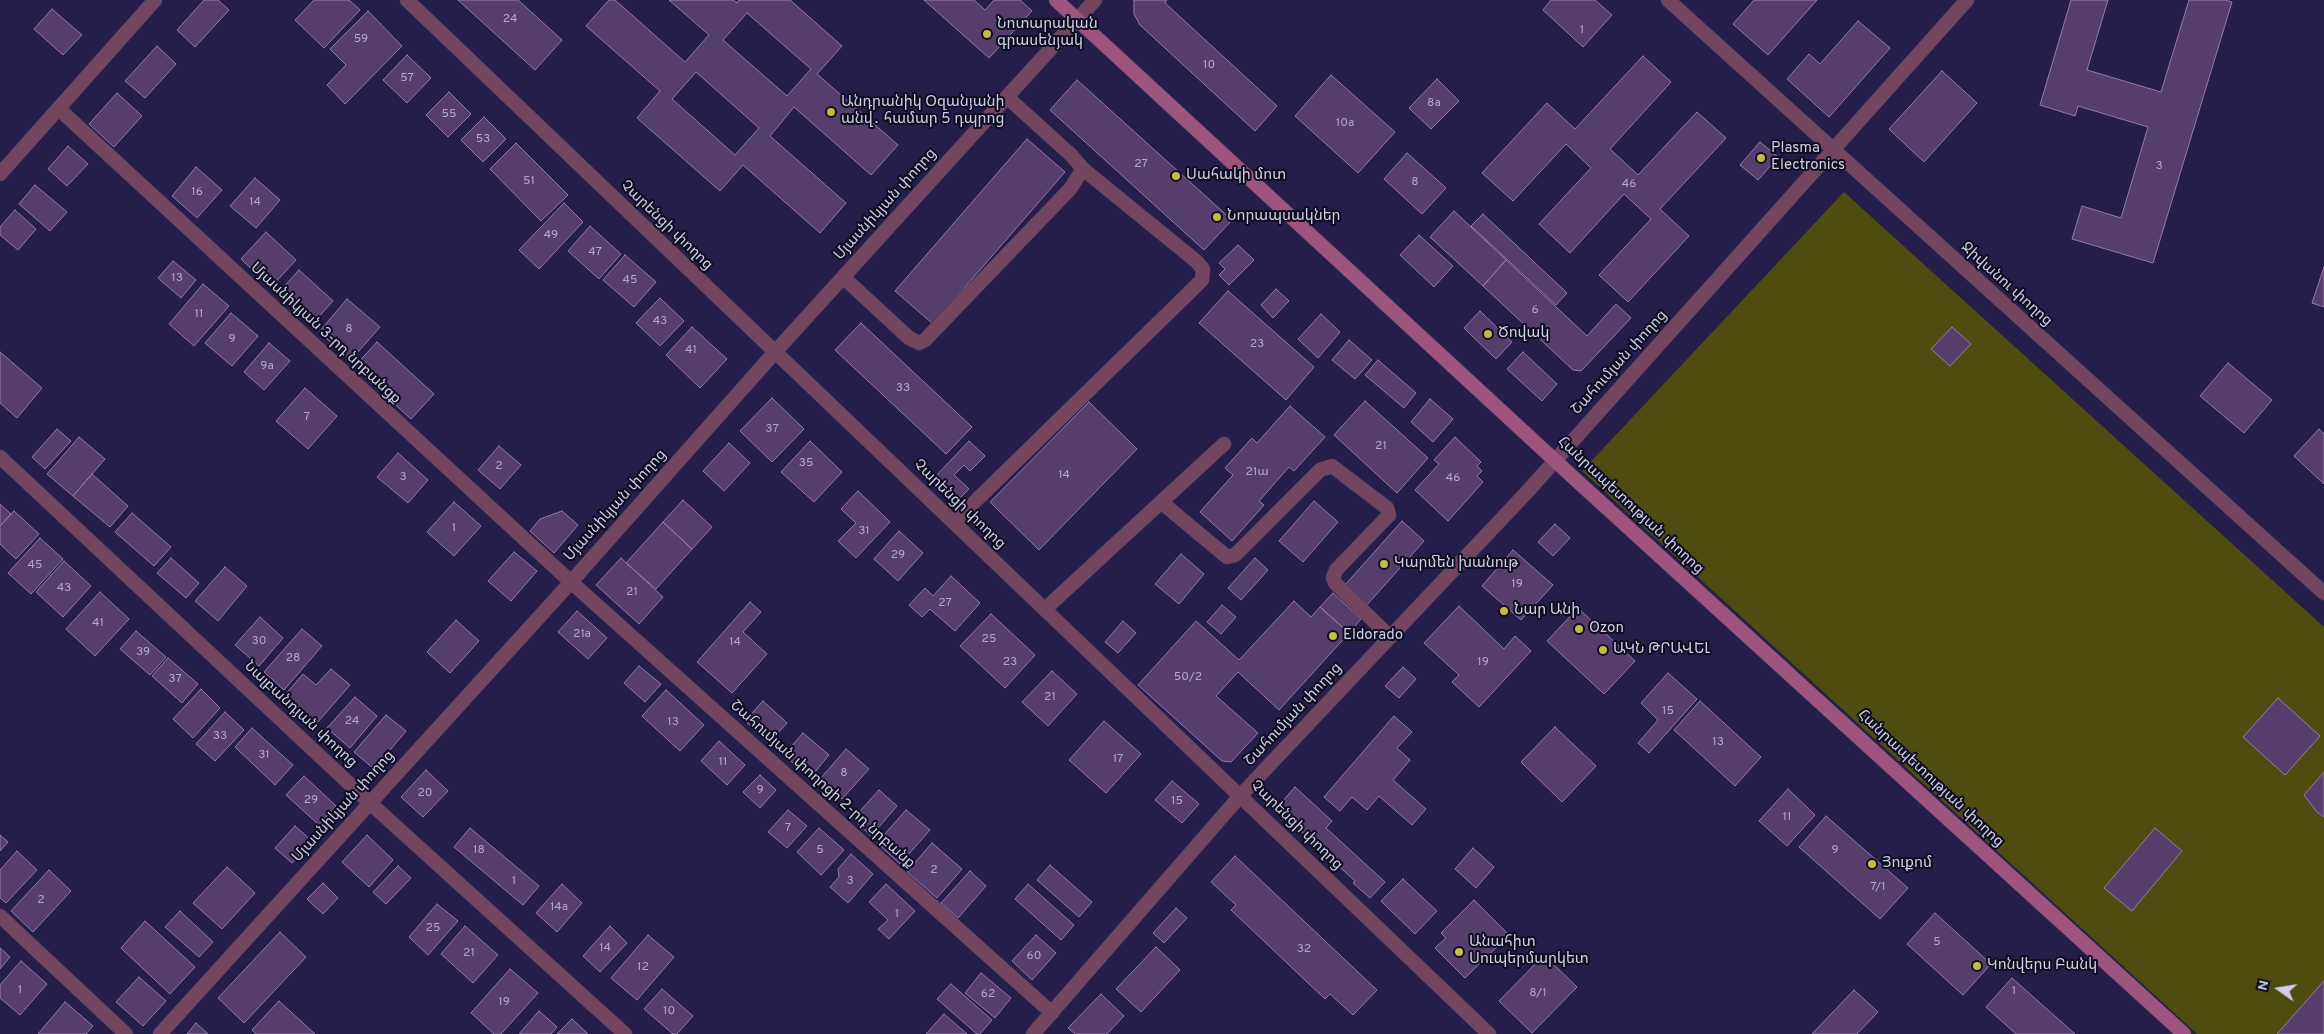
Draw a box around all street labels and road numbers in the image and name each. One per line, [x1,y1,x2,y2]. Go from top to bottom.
street label: Մյասնիկյան փողոց [831,145,941,265]
street label: Չարենցի փողոց [616,177,716,275]
street label: Ջիվանու փողոց [1957,239,2055,331]
street label: Մյասնիկյան 3-րդ նրբանցք [246,259,404,409]
street label: Շահումյան փողոց [1568,307,1672,419]
street label: Հանրապետության փողոց [1553,433,1707,579]
street label: Մյասնիկյան փողոց [561,446,671,566]
street label: Չարենցի փողոց [909,456,1009,554]
street label: Նալբանդյան փողոց [240,658,360,772]
street label: Շահումյան փողոց [1242,660,1346,770]
street label: Շահումյան փողոցի 2-րդ նրբանք [726,697,918,873]
street label: Հանրապետության փողոց [1853,706,2007,852]
street label: Մյասնիկյան փողոց [289,747,399,867]
street label: Չարենցի փողոց [1246,777,1346,875]

